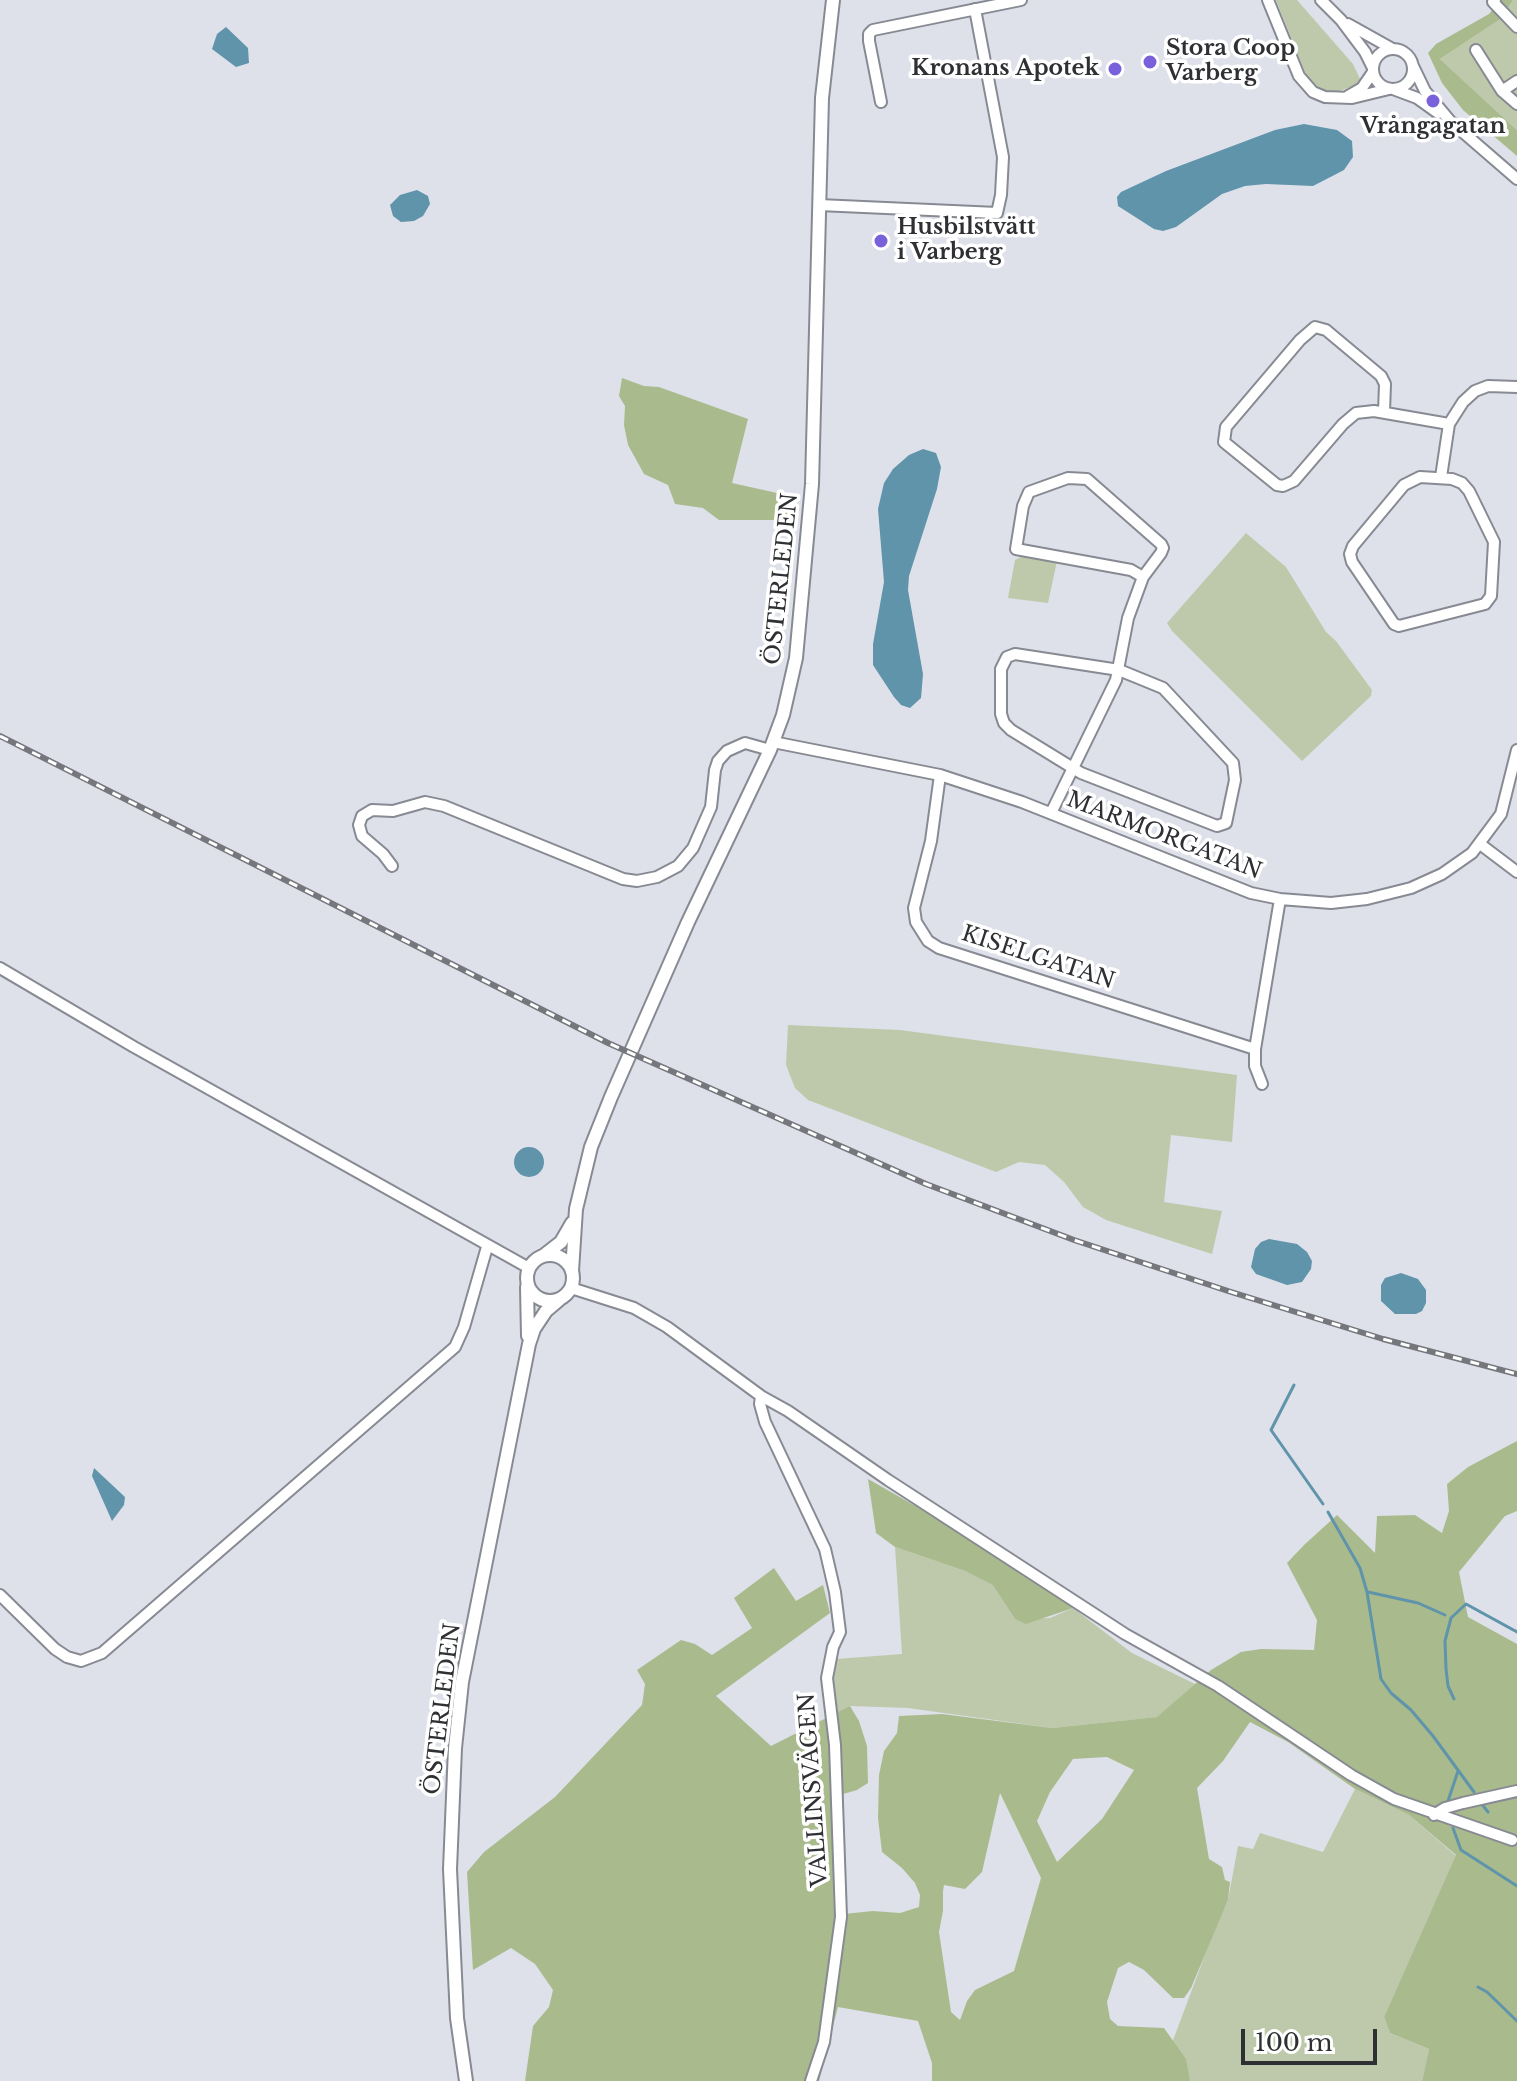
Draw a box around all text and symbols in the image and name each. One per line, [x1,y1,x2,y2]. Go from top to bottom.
place label: Stora Coop Varberg [1166,36,1295,88]
marker: Stora Coop Varberg [1141,53,1159,71]
place label: Kronans Apotek [911,56,1099,82]
marker: Kronans Apotek [1106,60,1124,78]
marker: Vrångagatan [1424,92,1442,110]
place label: Vrångagatan [1360,114,1506,140]
place label: Husbilstvätt i Varberg [897,215,1035,266]
marker: Husbilstvätt i Varberg [872,232,890,250]
street label: ÖSTERLEDEN [760,492,804,666]
street label: MARMORGATAN [1063,787,1265,885]
street label: KISELGATAN [958,921,1118,995]
street label: ÖSTERLEDEN [419,1622,467,1796]
street label: VALLINSVÄGEN [794,1692,834,1888]
scale bar [1245,2013,1381,2063]
text: 100 m [1255,2028,1333,2057]

